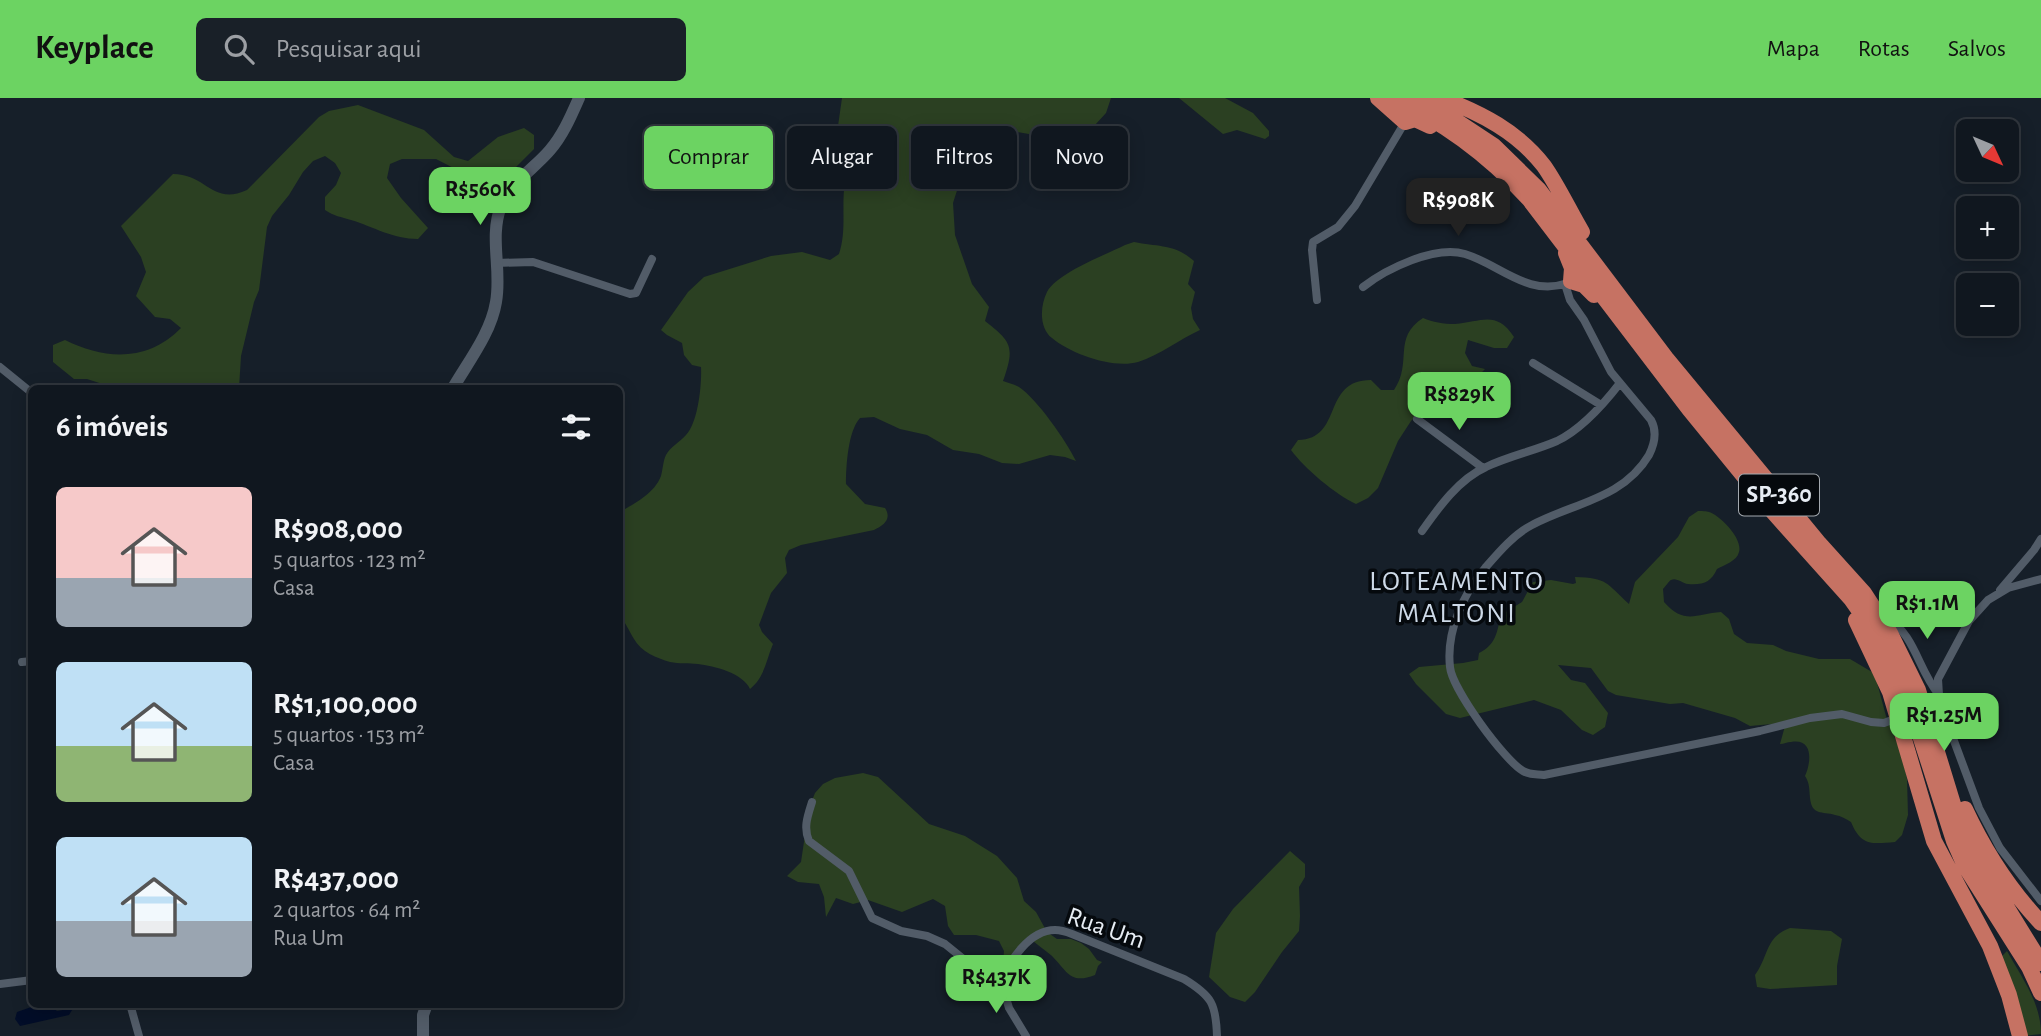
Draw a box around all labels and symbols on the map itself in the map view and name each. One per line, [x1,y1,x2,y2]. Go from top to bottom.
north arrow [1956,119,2020,182]
pin: R$560K [423,167,537,227]
pin: R$908K [1401,178,1515,238]
pin: R$829K [1402,372,1516,432]
road number: SP-360 [1739,474,1819,516]
district label: LOTEAMENTO MALTONI [1369,568,1545,628]
pin: R$1.1M [1870,582,1984,641]
pin: R$1.25M [1879,694,2009,753]
street label: Rua Um [1064,903,1148,953]
pin: R$437K [939,956,1053,1015]

